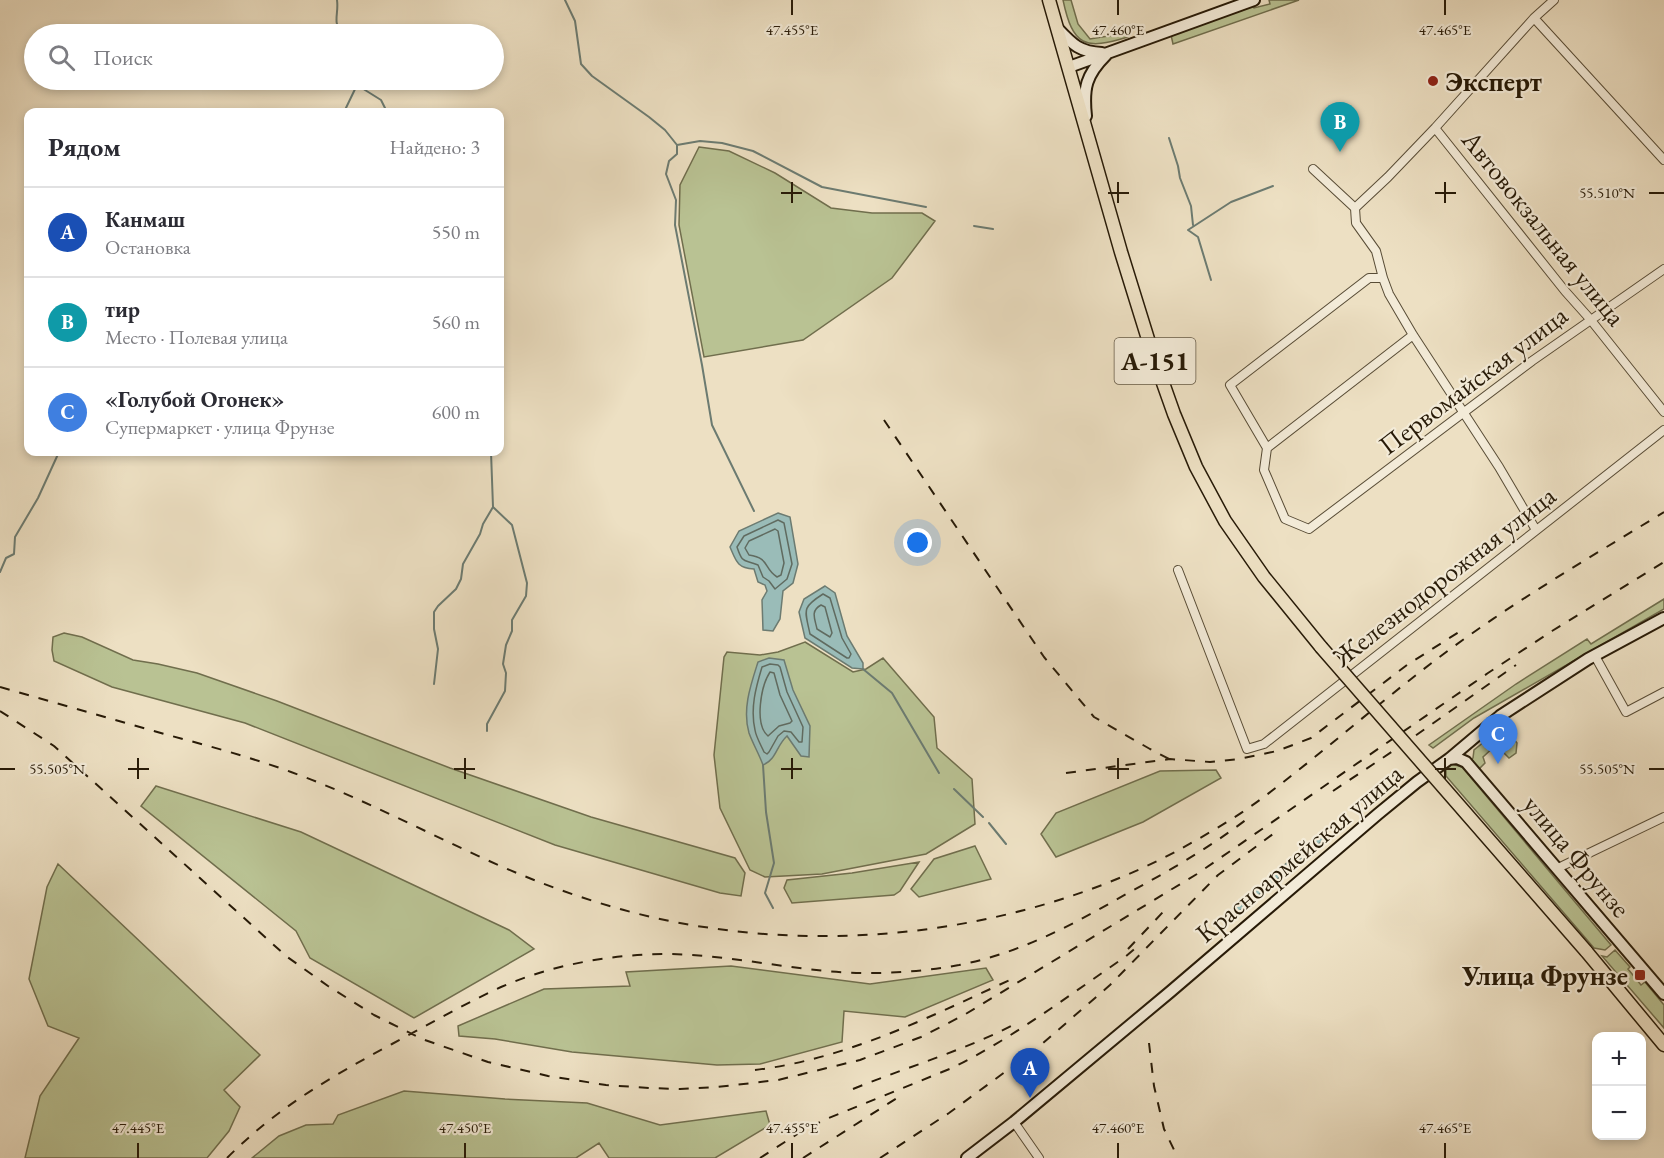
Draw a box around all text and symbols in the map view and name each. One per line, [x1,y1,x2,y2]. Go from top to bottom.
text: 47.455°E [766,20,819,39]
text: 47.460°E [1092,20,1145,39]
text: 47.465°E [1419,20,1472,39]
search box [24,24,504,90]
icon: search [45,41,78,74]
text: Поиск [93,43,153,72]
place label: Эксперт [1445,64,1542,99]
marker: Эксперт [1426,74,1440,88]
pin: B [1320,102,1360,152]
street label: Автовокзальная улица [1454,122,1634,333]
text: Рядом [48,130,121,164]
text: Найдено: 3 [389,134,480,160]
text: 55.510°N [1579,183,1635,202]
text: Канмаш [105,205,185,234]
text: A [60,219,75,245]
text: 550 m [432,219,480,245]
text: Остановка [105,234,191,260]
text: тир [105,295,140,324]
street label: Первомайская улица [1372,297,1575,462]
text: B [61,309,74,335]
text: 560 m [432,309,480,335]
text: Место · Полевая улица [105,324,288,350]
road number: А-151 [1114,338,1196,384]
text: «Голубой Огонек» [105,385,284,414]
text: C [60,399,75,425]
text: 600 m [432,399,480,425]
text: Супермаркет · улица Фрунзе [105,414,334,440]
street label: Железнодорожная улица [1325,478,1563,675]
your location [903,528,932,557]
pin: C [1478,714,1518,764]
street label: Красноармейская улица [1188,756,1410,950]
text: 55.505°N [29,759,85,778]
text: 55.505°N [1579,759,1635,778]
street label: улица Фрунзе [1516,788,1638,924]
place label: Улица Фрунзе [1461,958,1628,993]
marker: Улица Фрунзе [1633,968,1647,982]
map controls [1592,1032,1646,1140]
button: + [1592,1032,1646,1086]
pin: A [1010,1048,1050,1098]
button: − [1592,1086,1646,1140]
text: 47.445°E [112,1118,165,1137]
text: 47.450°E [439,1118,492,1137]
text: 47.455°E [766,1118,819,1137]
text: 47.460°E [1092,1118,1145,1137]
text: 47.465°E [1419,1118,1472,1137]

